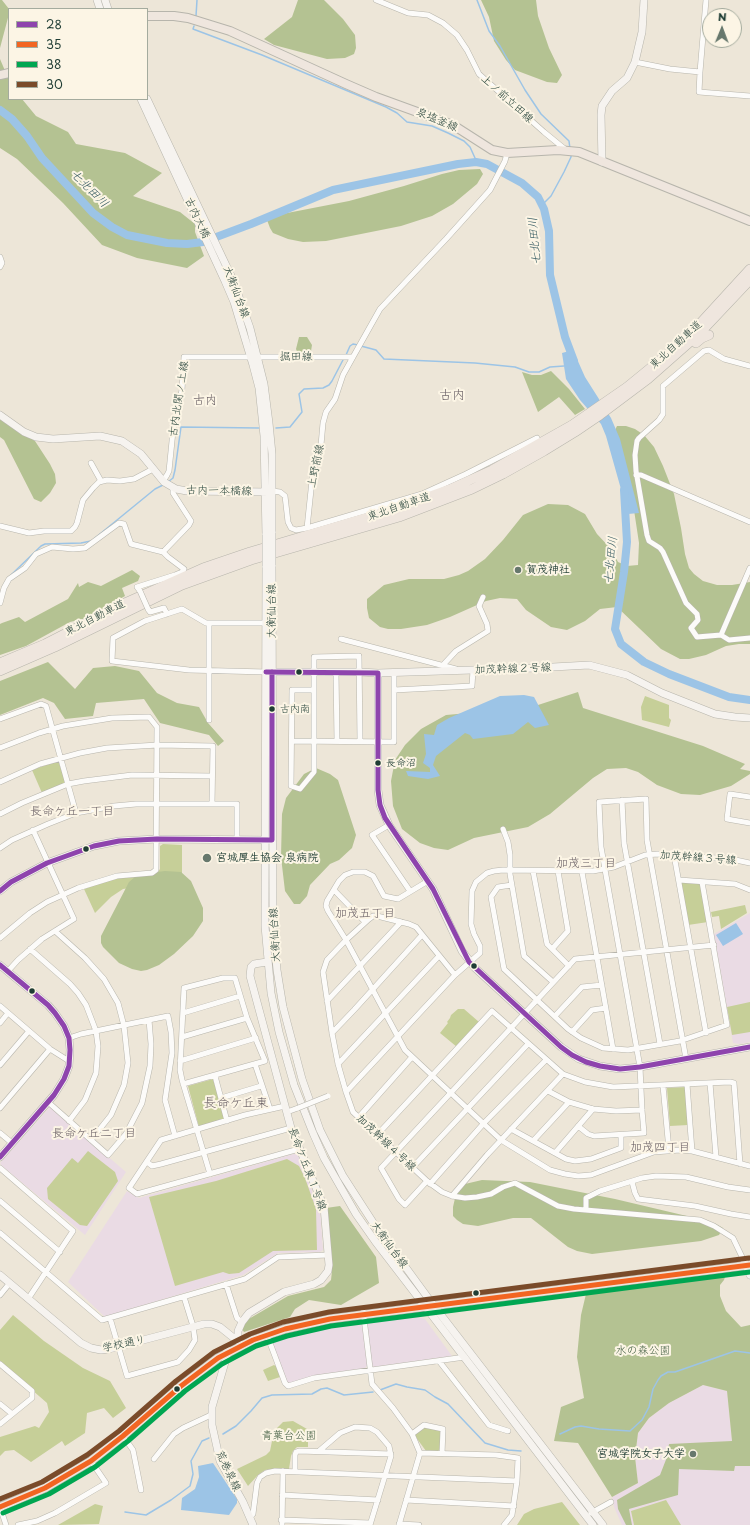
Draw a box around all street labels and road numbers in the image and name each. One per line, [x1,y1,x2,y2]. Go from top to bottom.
street label: 上ノ前立田線 [478,72,536,126]
street label: 泉塩釜線 [414,105,460,135]
street label: 古内大橋 [182,195,212,241]
street label: 大衡仙台線 [220,264,252,320]
street label: 東北自動車道 [647,318,705,372]
street label: 掘田線 [280,350,312,364]
street label: 古内北関ノ上線 [166,360,192,438]
street label: 上野前線 [305,443,327,489]
street label: 古内一本橋線 [186,484,252,498]
street label: 東北自動車道 [366,490,432,524]
street label: 大衡仙台線 [265,584,279,638]
street label: 東北自動車道 [63,597,127,639]
street label: 加茂幹線２号線 [474,661,552,677]
street label: 加茂幹線３号線 [659,849,737,867]
street label: 大衡仙台線 [267,907,283,963]
street label: 加茂幹線４号線 [353,1112,419,1174]
street label: 長命ケ丘東１号線 [285,1126,329,1212]
street label: 大衡仙台線 [367,1219,411,1271]
street label: 学校通り [101,1333,147,1355]
street label: 荒巻泉線 [212,1448,244,1494]

